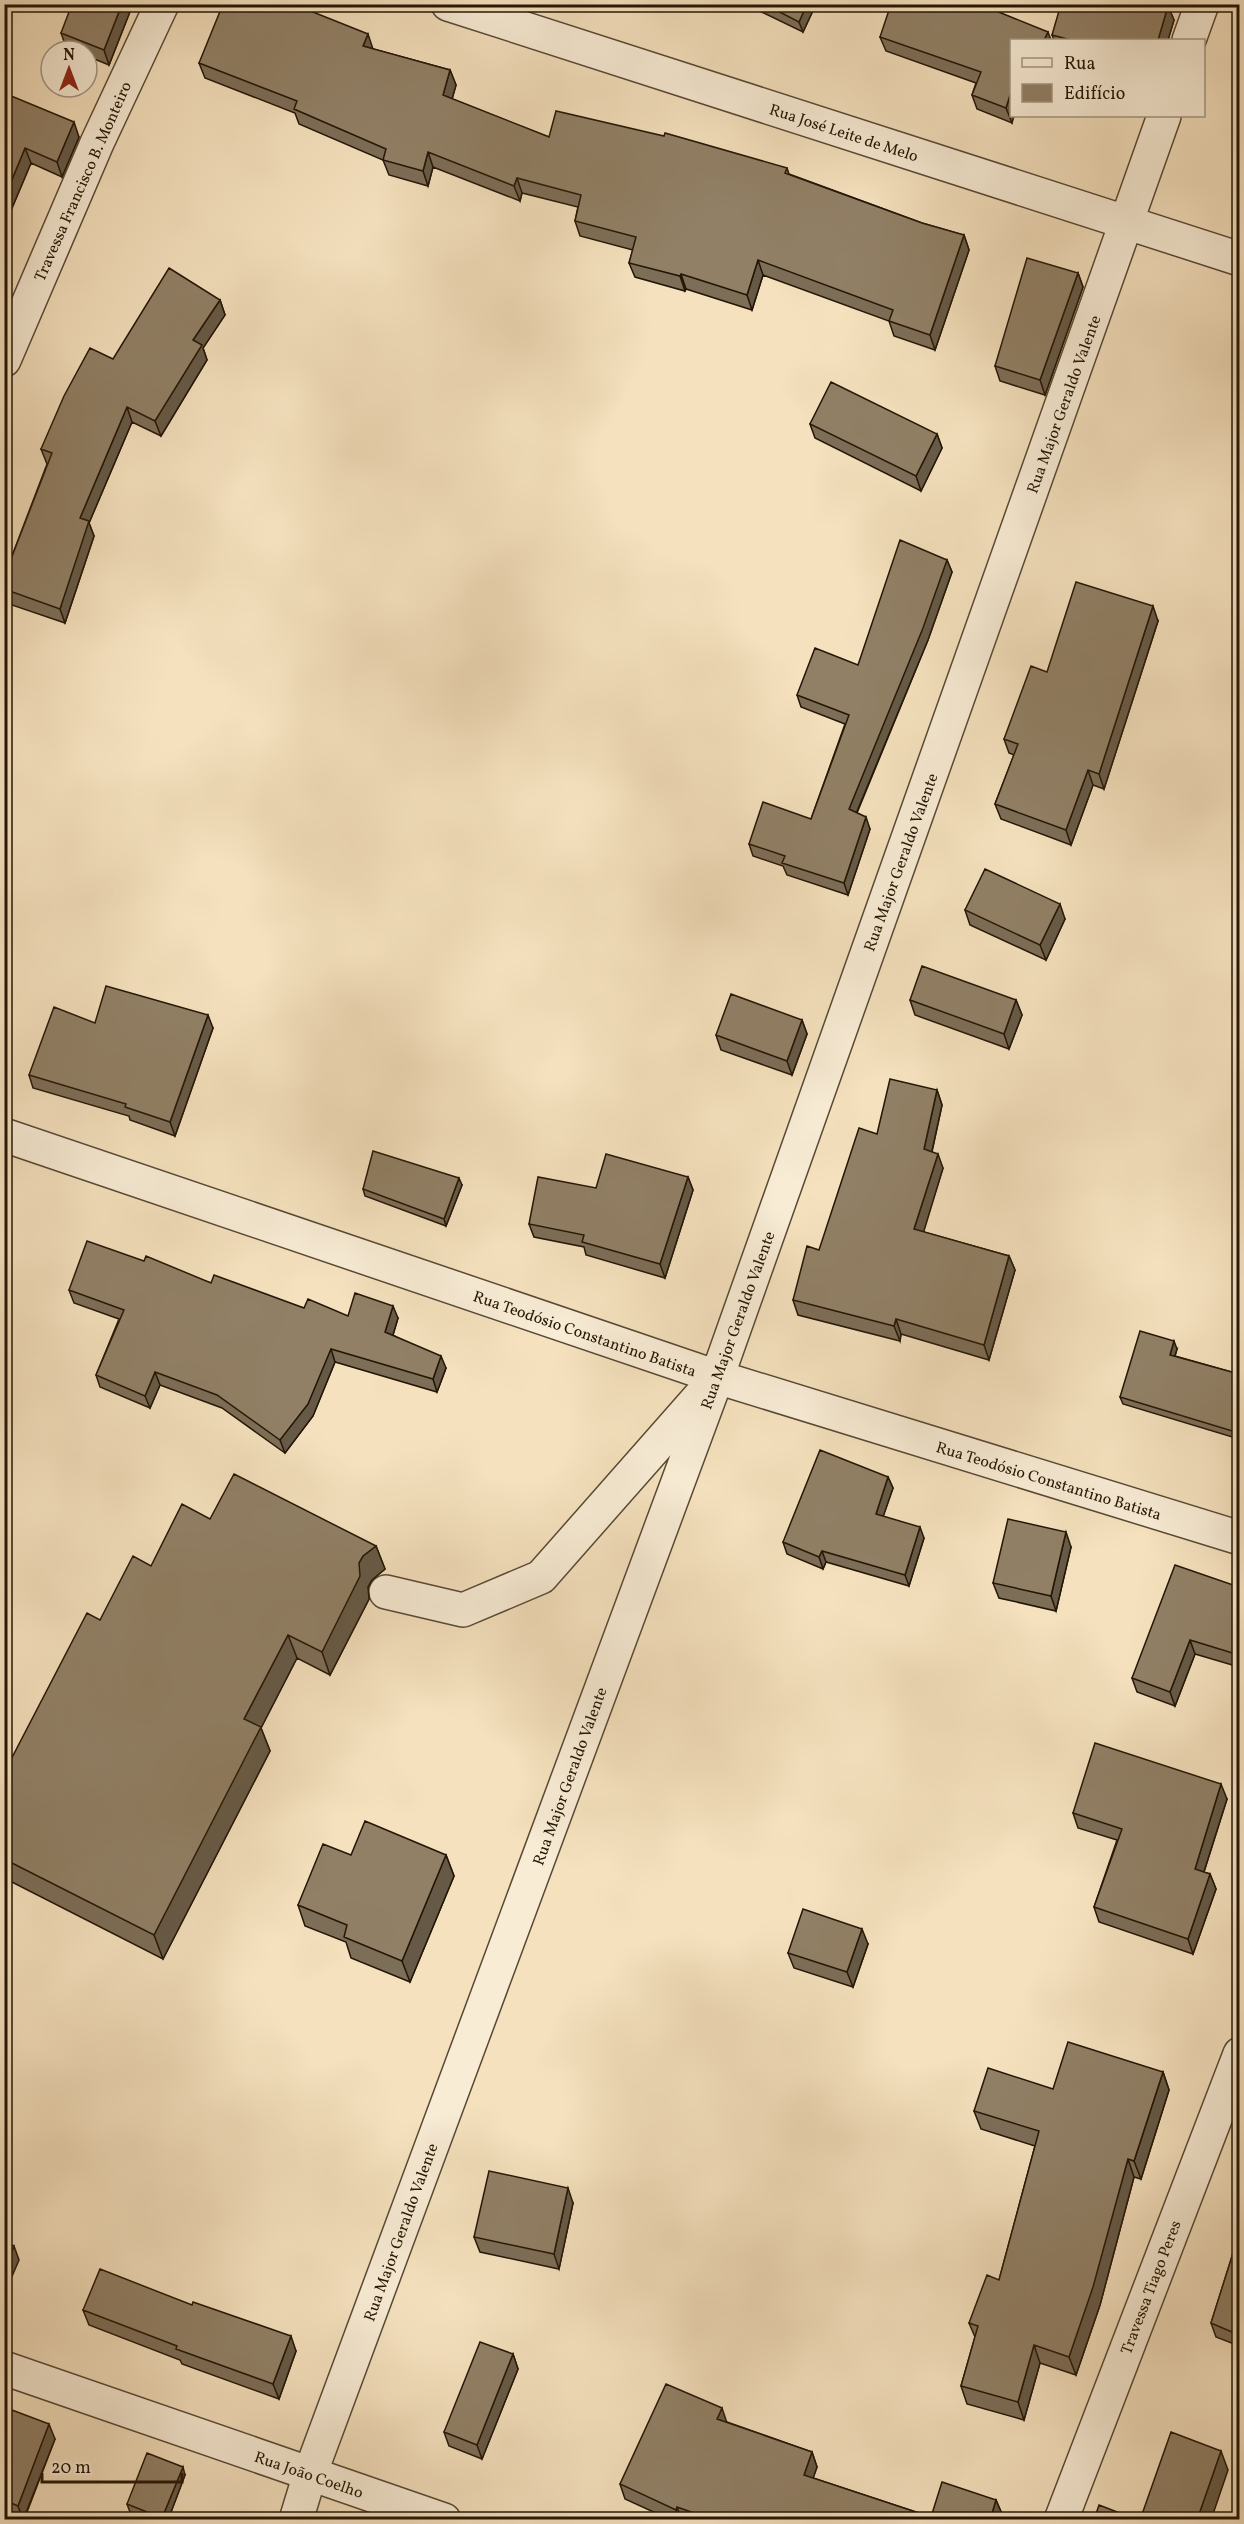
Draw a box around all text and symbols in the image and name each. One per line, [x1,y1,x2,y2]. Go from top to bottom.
north arrow [39,39,99,99]
legend [1010,39,1205,117]
text: N [63,45,75,67]
text: Rua [1064,52,1095,77]
street label: Travessa Francisco B. Monteiro [30,78,138,285]
text: Edifício [1064,82,1125,107]
street label: Rua José Leite de Melo [766,99,921,168]
street label: Rua Major Geraldo Valente [1022,312,1107,497]
street label: Rua Major Geraldo Valente [859,770,944,955]
street label: Rua Major Geraldo Valente [696,1228,781,1413]
street label: Rua Teodósio Constantino Batista [470,1286,699,1383]
street label: Rua Teodósio Constantino Batista [933,1437,1164,1527]
street label: Rua Major Geraldo Valente [528,1684,613,1869]
street label: Rua Major Geraldo Valente [359,2140,444,2325]
street label: Travessa Tiago Peres [1116,2217,1188,2358]
scale bar [42,2446,182,2484]
street label: Rua João Coelho [251,2447,366,2505]
text: 20 m [51,2456,91,2481]

